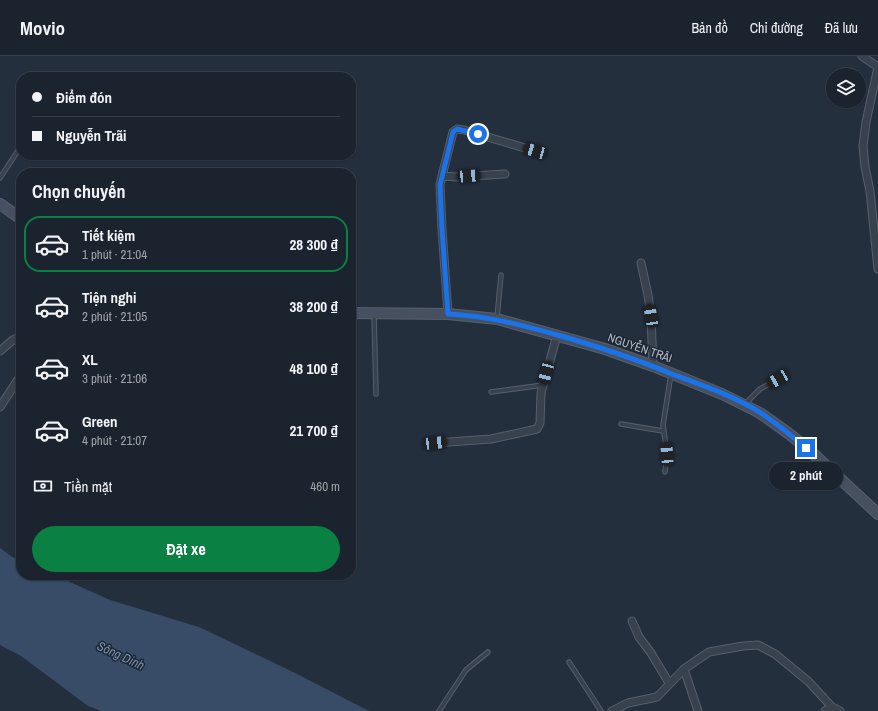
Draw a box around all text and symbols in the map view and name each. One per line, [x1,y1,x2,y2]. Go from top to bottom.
text: Movio [20,15,65,41]
text: Bản đồ [691,19,728,37]
text: Chỉ đường [750,19,803,37]
text: Đã lưu [825,19,858,37]
map controls [826,68,866,108]
button: layers [826,68,866,108]
text: Điểm đón [56,87,112,108]
text: Nguyễn Trãi [56,125,126,146]
route start [469,125,487,143]
car [522,142,548,160]
car [457,169,481,183]
text: Chọn chuyến [32,179,126,204]
text: Tiết kiệm [82,225,135,246]
icon: car [34,226,70,262]
text: 28 300 ₫ [289,234,338,255]
text: 1 phút · 21:04 [82,246,147,263]
text: Tiện nghi [82,287,136,308]
icon: car [34,288,70,324]
text: 38 200 ₫ [289,296,338,317]
car [643,303,659,329]
text: 2 phút · 21:05 [82,308,147,325]
street label: NGUYỄN TRÃI [606,329,675,366]
text: XL [82,349,98,370]
icon: car [34,350,70,386]
text: 48 100 ₫ [289,358,338,379]
car [537,360,555,386]
car [765,368,791,390]
text: 3 phút · 21:06 [82,370,147,387]
text: Green [82,411,118,432]
icon: car [34,412,70,448]
text: 21 700 ₫ [289,420,338,441]
text: 4 phút · 21:07 [82,432,147,449]
car [422,436,448,450]
route end [797,439,815,457]
car [660,442,674,466]
callout: 2 phút [769,462,843,490]
text: 2 phút [790,467,822,484]
icon: cash [32,475,54,497]
text: Tiền mặt [64,476,112,497]
text: 460 m [310,478,340,495]
button: Đặt xe [32,526,340,572]
water label: Sông Dinh [94,637,147,674]

